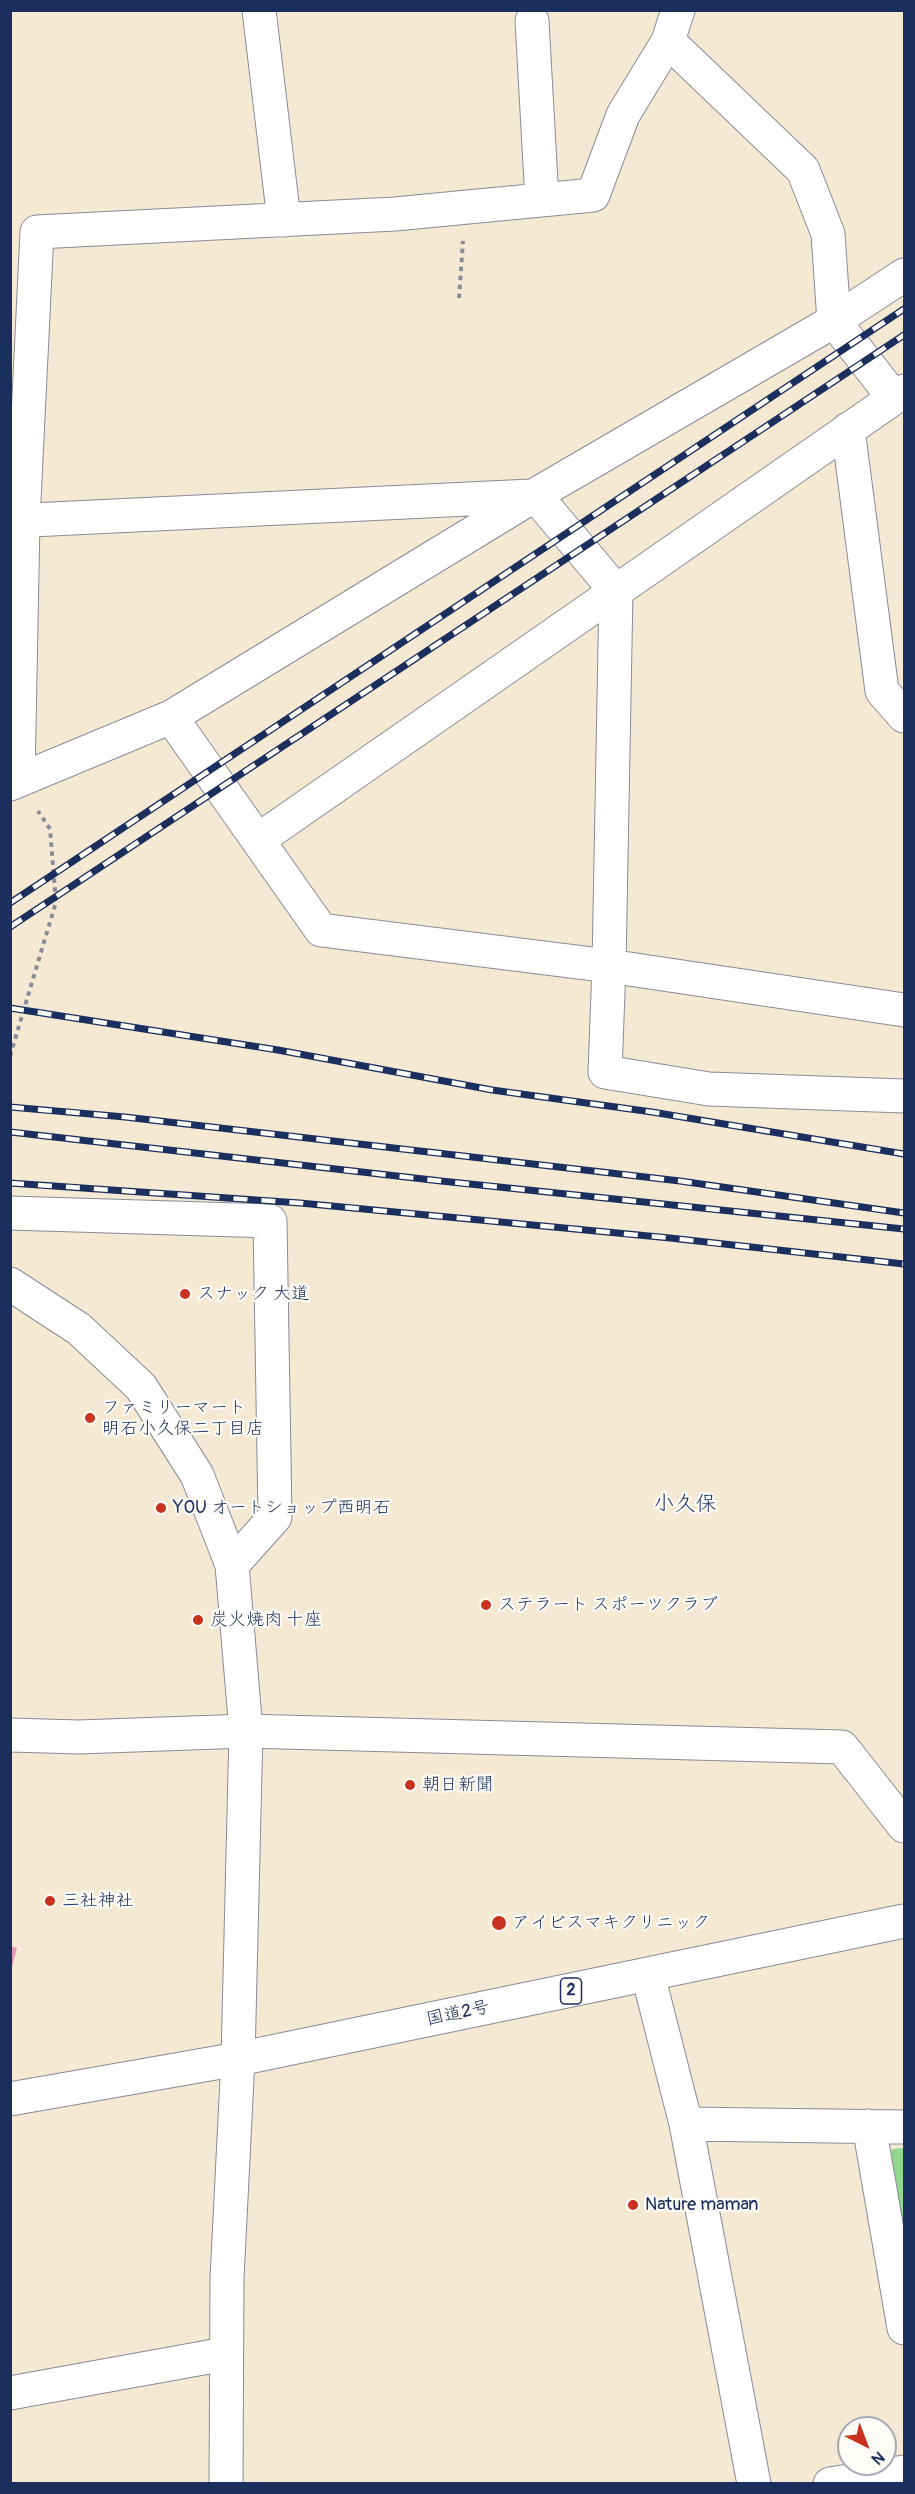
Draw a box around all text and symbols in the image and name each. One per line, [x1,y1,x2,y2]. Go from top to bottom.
place label: スナック 大道 [197,1283,309,1305]
marker: スナック 大道 [178,1287,192,1301]
place label: ファミリーマート 明石小久保二丁目店 [102,1397,264,1440]
marker: ファミリーマート 明石小久保二丁目店 [83,1411,97,1425]
district label: 小久保 [654,1492,716,1518]
place label: YOU オートショップ西明石 [173,1497,391,1519]
marker: YOU オートショップ西明石 [154,1501,168,1515]
place label: ステラート スポーツクラブ [498,1594,718,1616]
marker: ステラート スポーツクラブ [479,1598,493,1612]
place label: 炭火焼肉 十座 [210,1609,322,1631]
marker: 炭火焼肉 十座 [191,1613,205,1627]
place label: 朝日新聞 [422,1774,494,1796]
marker: 朝日新聞 [403,1778,417,1792]
place label: 三社神社 [62,1890,134,1912]
marker: 三社神社 [43,1894,57,1908]
place label: アイビスマキクリニック [512,1912,710,1934]
marker: アイビスマキクリニック [490,1914,508,1932]
road number: 2 [560,1978,582,2004]
street label: 国道2号 [424,1997,492,2031]
place label: Nature maman [645,2194,759,2216]
marker: Nature maman [626,2198,640,2212]
north arrow [837,2416,897,2476]
text: N [867,2447,888,2469]

